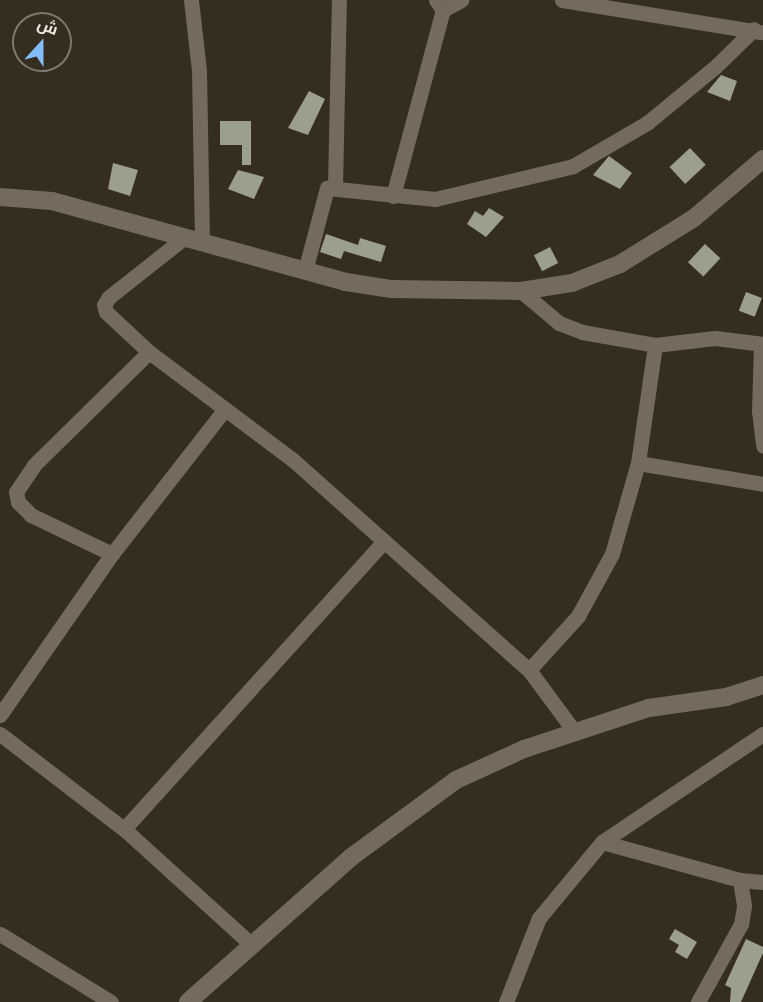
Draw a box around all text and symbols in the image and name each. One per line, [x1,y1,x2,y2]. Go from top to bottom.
north arrow [12,12,72,72]
text: ش [35,15,61,38]

